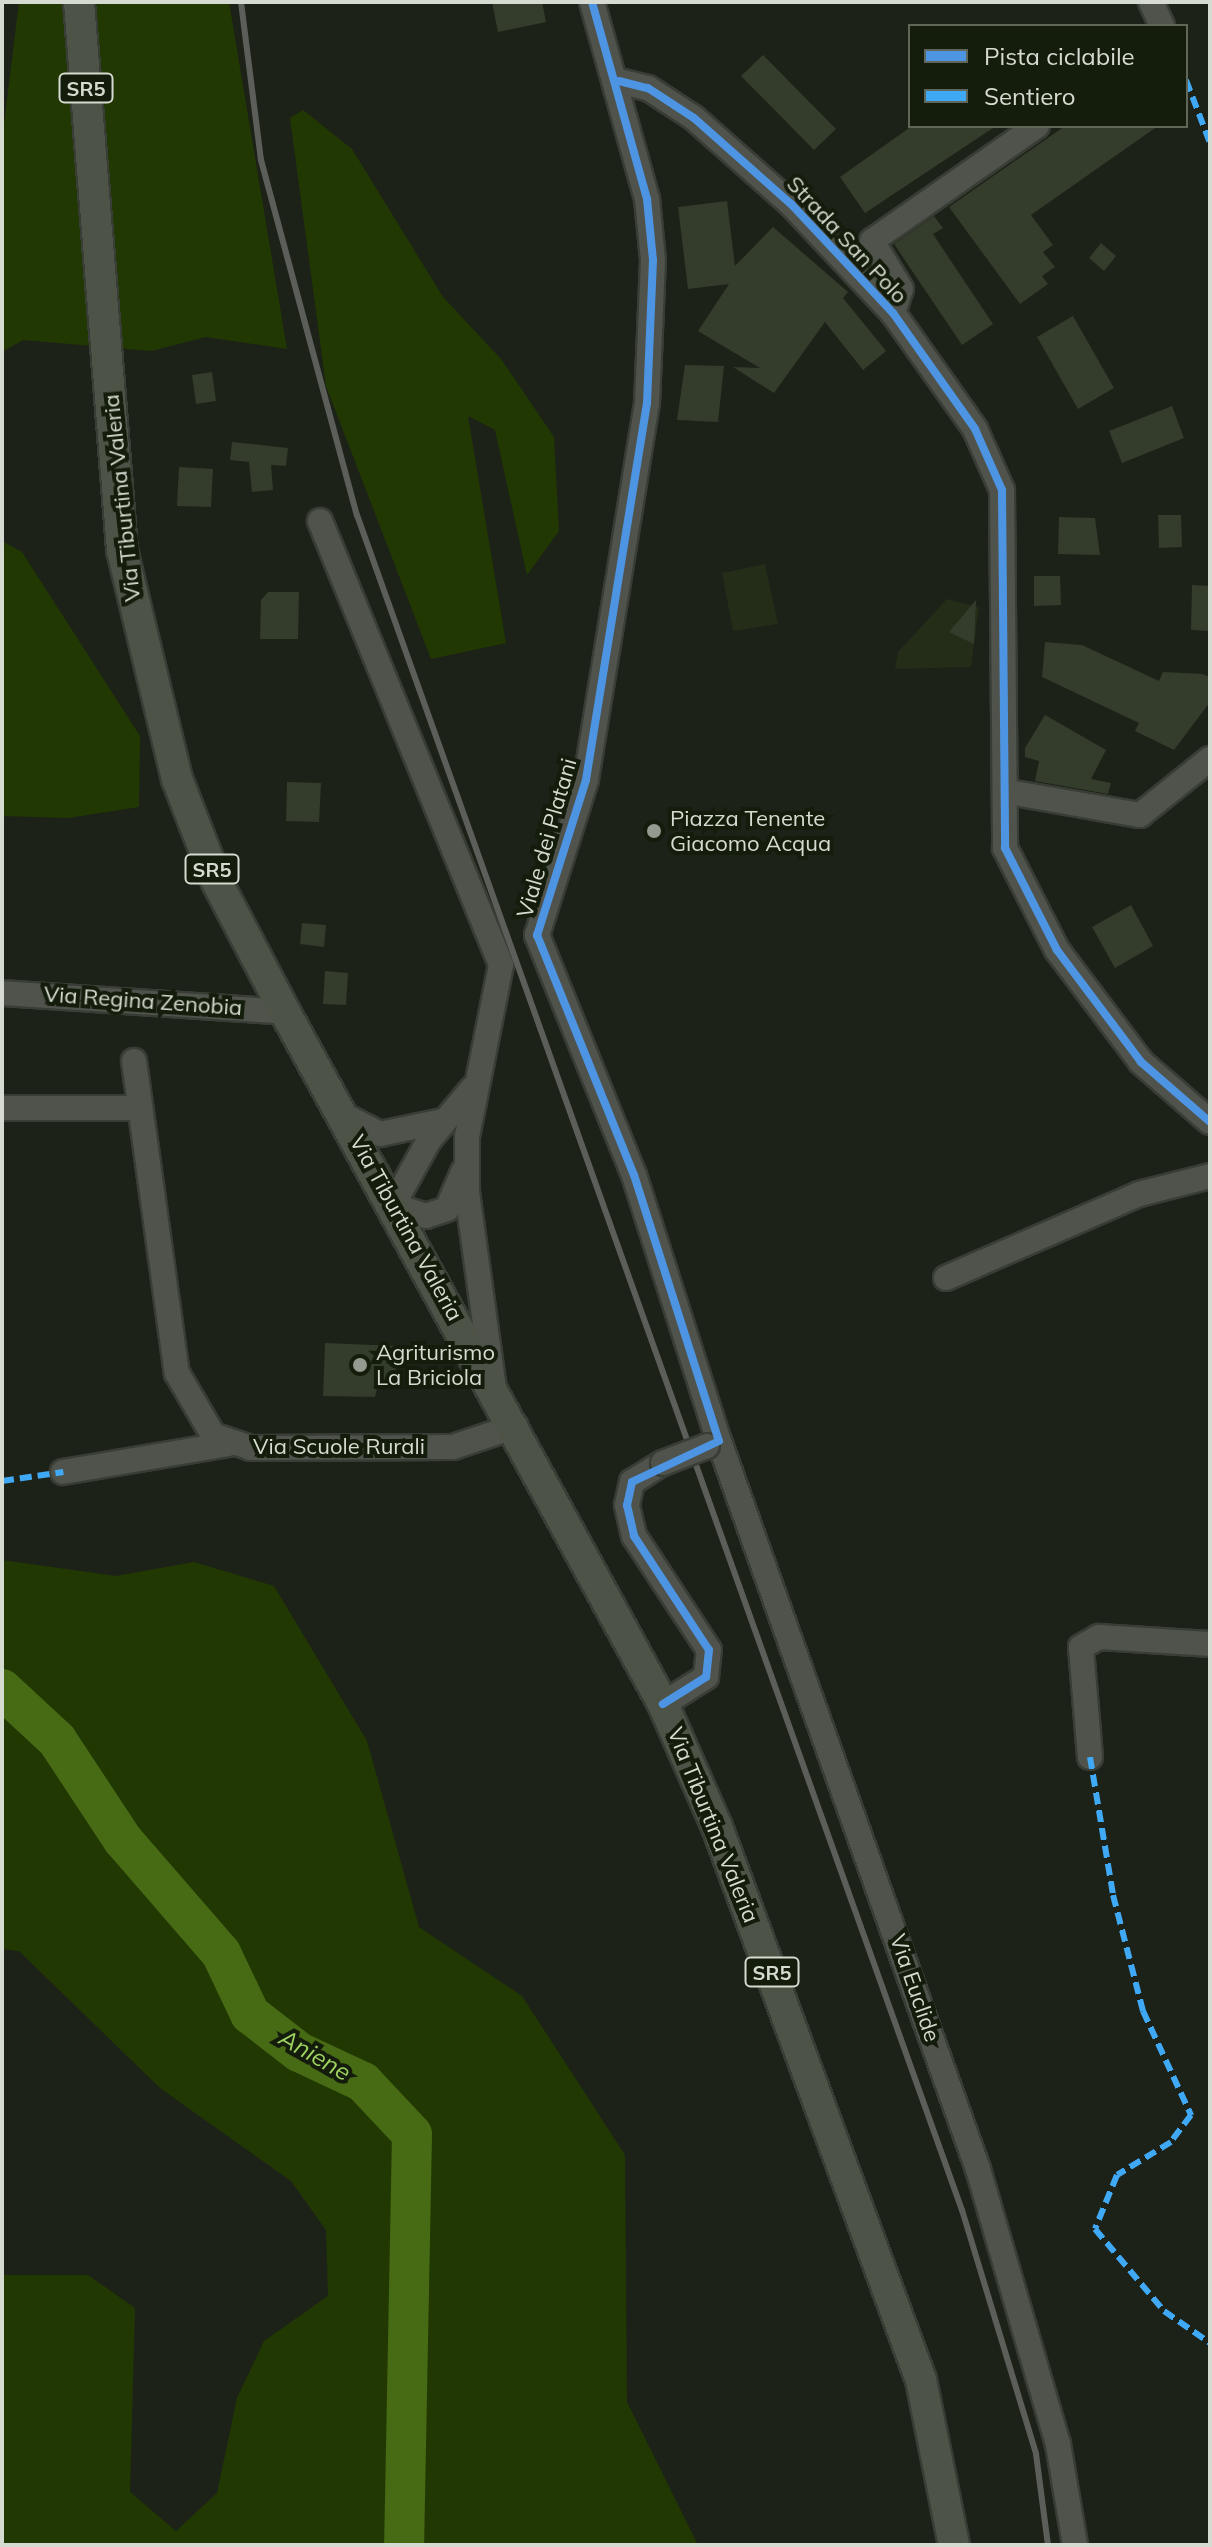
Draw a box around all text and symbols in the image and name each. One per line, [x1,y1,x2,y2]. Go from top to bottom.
legend [908,24,1188,128]
text: Pista ciclabile [984,41,1135,71]
road number: SR5 [58,72,114,104]
text: Sentiero [984,81,1076,111]
street label: Strada San Polo [781,171,913,309]
street label: Via Tiburtina Valeria [98,393,146,603]
street label: Viale dei Platani [512,755,582,921]
place label: Piazza Tenente Giacomo Acqua [670,805,831,856]
marker: Piazza Tenente Giacomo Acqua [645,822,663,840]
road number: SR5 [184,853,240,885]
street label: Via Regina Zenobia [43,981,243,1021]
street label: Via Tiburtina Valeria [344,1131,468,1325]
place label: Agriturismo La Briciola [376,1339,495,1390]
marker: Agriturismo La Briciola [351,1356,369,1374]
street label: Via Scuole Rurali [253,1434,425,1460]
street label: Via Tiburtina Valeria [662,1724,764,1926]
street label: Via Euclide [884,1931,946,2045]
road number: SR5 [744,1956,800,1988]
water label: Aniene [274,2023,356,2087]

